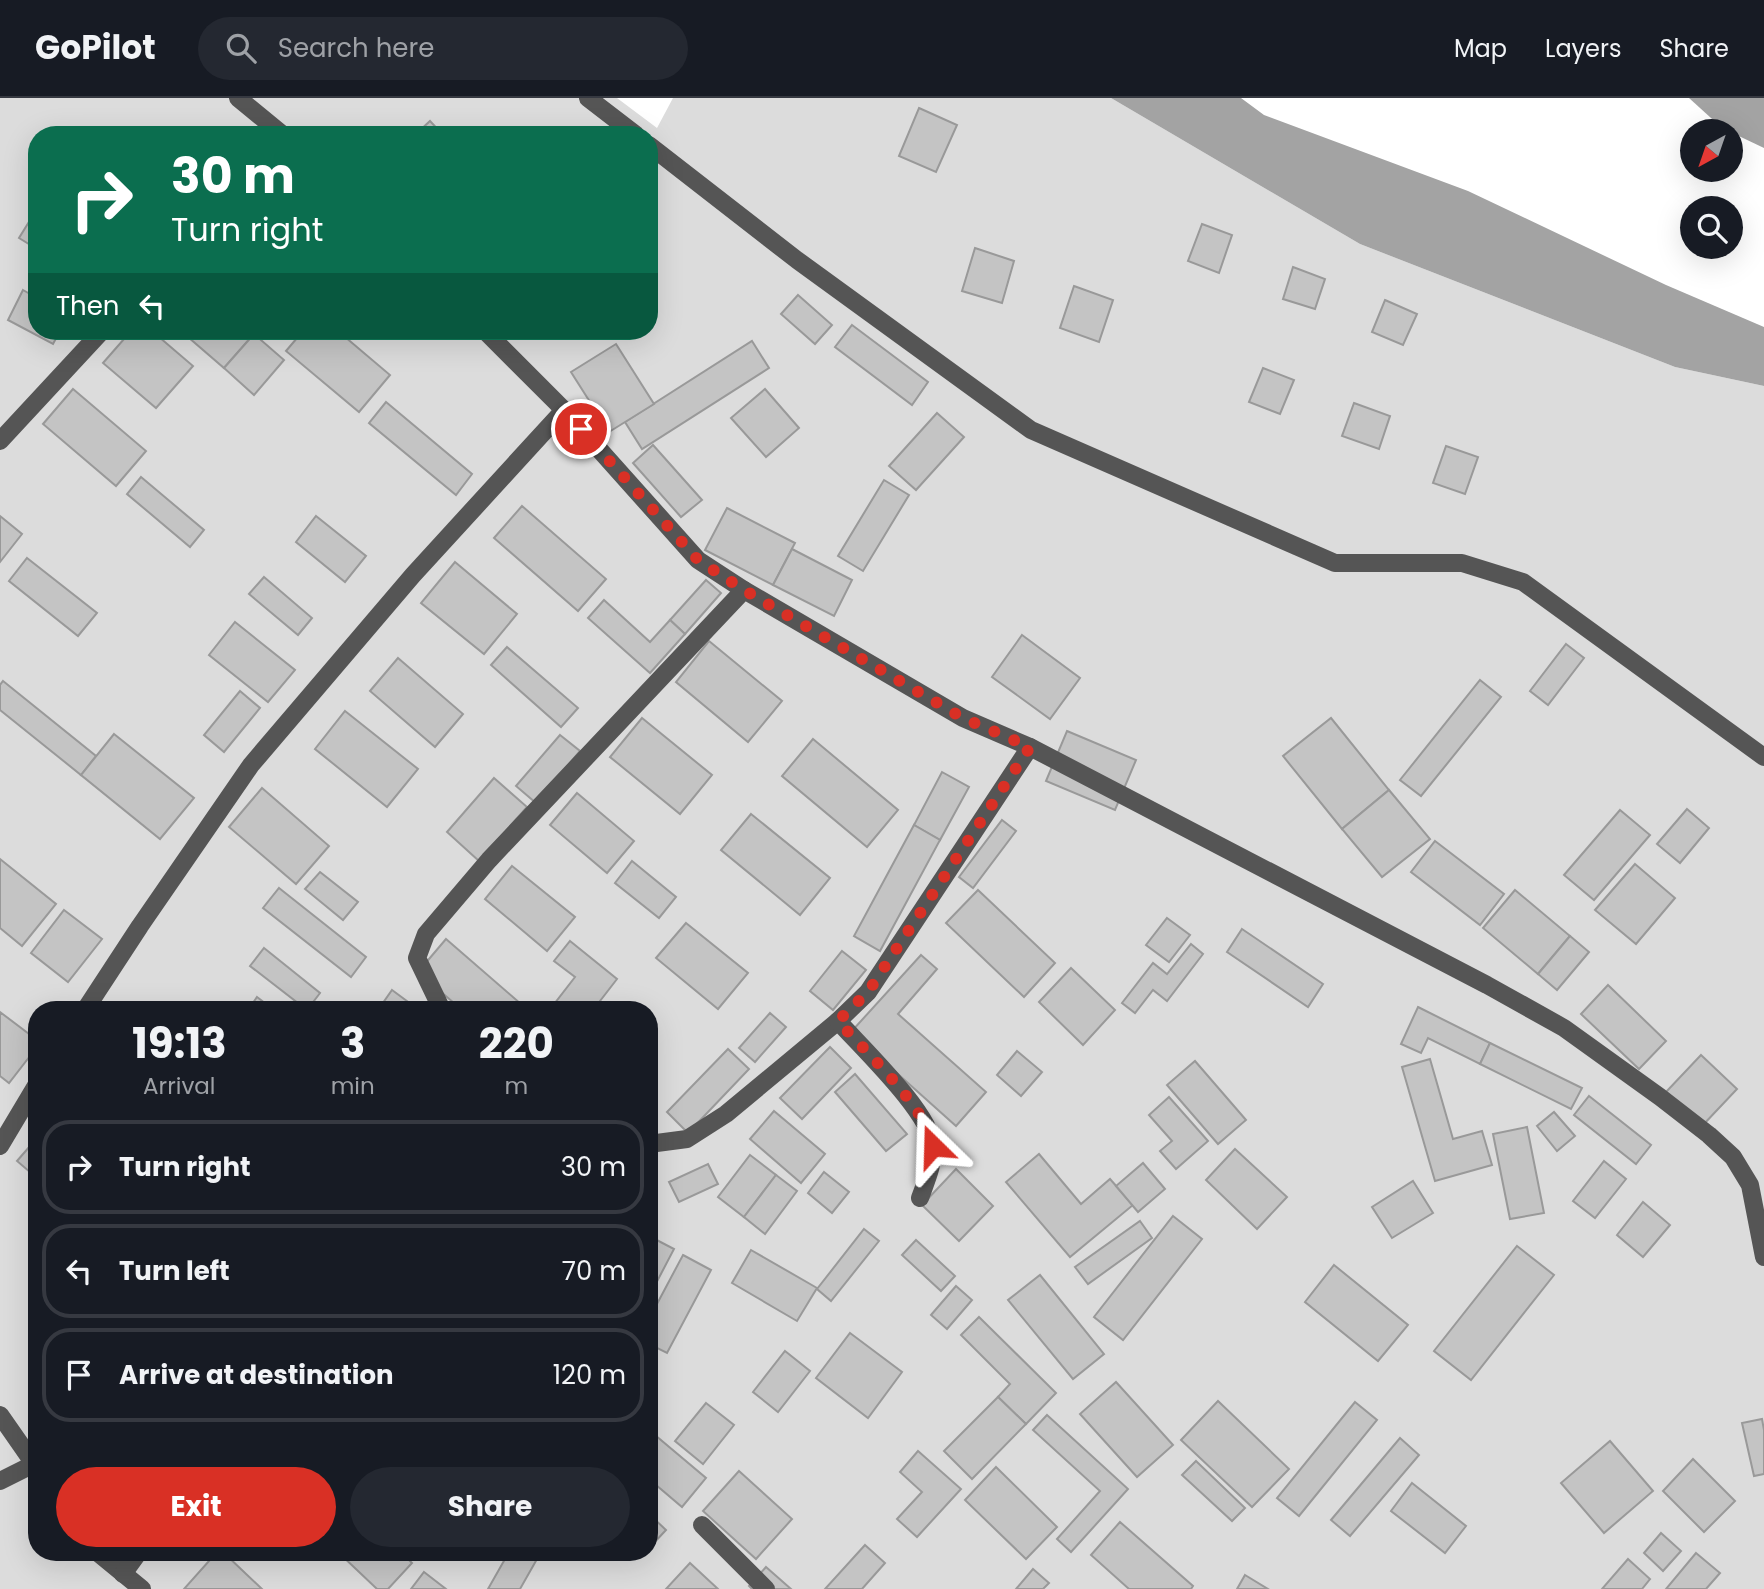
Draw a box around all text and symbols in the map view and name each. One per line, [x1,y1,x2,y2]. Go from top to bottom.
search box [198,17,688,80]
text: GoPilot [35,24,156,71]
icon: search [222,29,260,67]
text: Search here [278,30,434,66]
text: Map [1454,32,1507,65]
text: Layers [1545,32,1621,65]
text: Share [1659,32,1729,65]
north arrow [1680,119,1743,182]
map controls [1680,119,1743,259]
text: 30 m [171,142,295,210]
icon: right [56,154,147,245]
button: search [1680,196,1743,259]
text: Turn right [171,207,323,252]
icon: left [133,287,171,325]
text: Then [56,288,119,324]
pin [551,399,611,459]
icon: arrive [562,410,600,448]
text: 19:13 [132,1014,227,1073]
text: 3 [340,1014,365,1073]
text: 220 [479,1014,554,1073]
text: Arrival [143,1070,216,1102]
text: min [331,1070,375,1102]
text: m [504,1070,528,1102]
position arrow [896,1109,970,1183]
icon: right [60,1148,98,1186]
text: Turn right [119,1149,251,1185]
text: 30 m [561,1149,626,1185]
icon: left [60,1252,98,1290]
text: Turn left [119,1253,230,1289]
text: 70 m [562,1253,626,1289]
icon: arrive [60,1356,98,1394]
text: Arrive at destination [119,1357,394,1393]
text: 120 m [553,1357,626,1393]
button: Exit [56,1467,336,1547]
button: Share [350,1467,630,1547]

